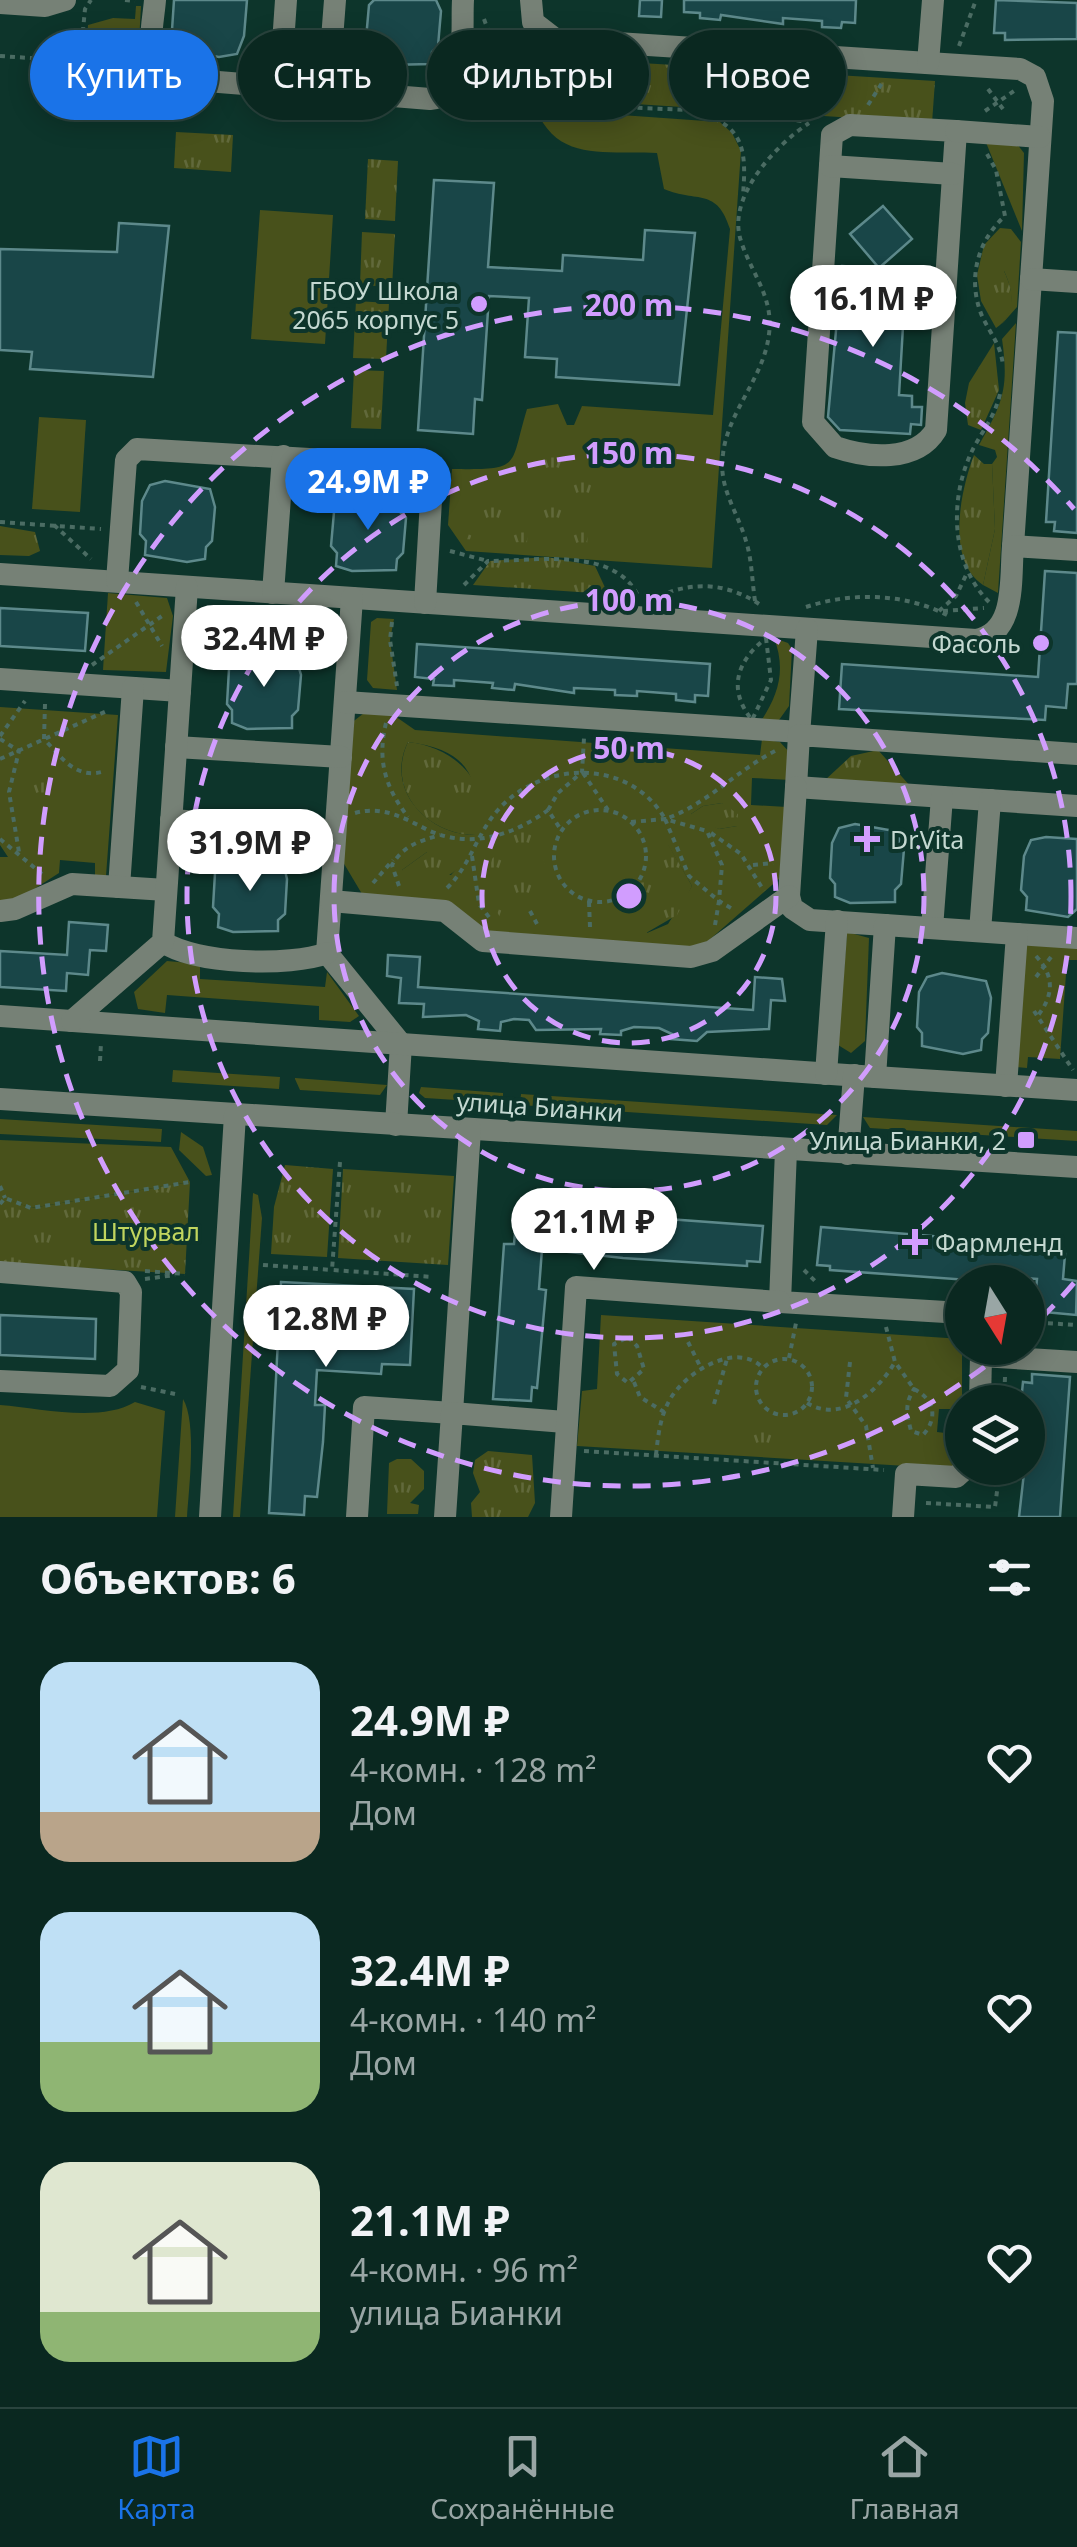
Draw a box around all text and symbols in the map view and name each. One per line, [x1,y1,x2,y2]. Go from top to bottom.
chip: Купить [30,30,218,120]
chip: Снять [238,30,407,120]
chip: Фильтры [427,30,649,120]
chip: Новое [669,30,846,120]
pin: 16.1M ₽ [781,265,965,350]
place label: ГБОУ Школа 2065 корпус 5 [292,273,459,336]
text: 16.1M ₽ [812,276,934,319]
text: 200 m [585,284,673,325]
marker: ГБОУ Школа 2065 корпус 5 [468,293,490,315]
text: 150 m [585,432,673,473]
pin: 24.9M ₽ [276,448,460,533]
text: 24.9M ₽ [307,459,429,502]
text: 100 m [585,579,673,620]
pin: 32.4M ₽ [172,605,356,690]
text: 32.4M ₽ [203,616,325,659]
place label: Фасоль [931,626,1021,660]
marker: Фасоль [1030,632,1052,654]
text: 50 m [593,727,665,768]
pin: 31.9M ₽ [158,809,342,894]
text: 31.9M ₽ [189,820,311,863]
place label: Dr.Vita [890,822,964,856]
marker: Dr.Vita [854,826,880,852]
centre of rings [611,878,647,914]
street label: улица Бианки [456,1083,624,1129]
place label: Улица Бианки, 2 [810,1123,1006,1157]
marker: Улица Бианки, 2 [1015,1129,1037,1151]
pin: 21.1M ₽ [502,1188,686,1273]
text: 21.1M ₽ [533,1199,655,1242]
park label: Штурвал [92,1214,200,1248]
place label: Фармленд [935,1225,1063,1259]
marker: Фармленд [904,1231,926,1253]
north arrow [945,1265,1045,1365]
map controls [945,1265,1045,1485]
pin: 12.8M ₽ [234,1285,418,1370]
text: 12.8M ₽ [265,1296,387,1339]
button: layers [945,1385,1045,1485]
text: Объектов: 6 [40,1549,296,1606]
icon: filters [982,1550,1037,1605]
text: 24.9M ₽ [350,1691,510,1748]
icon: home [120,1702,240,1822]
icon: heart [982,1735,1037,1790]
text: 4-комн. · 128 m² [350,1748,596,1791]
text: Дом [350,1791,417,1834]
text: 32.4M ₽ [350,1941,510,1998]
icon: home [120,1952,240,2072]
icon: heart [982,1985,1037,2040]
text: 4-комн. · 140 m² [350,1998,596,2041]
text: Дом [350,2041,417,2084]
text: 21.1M ₽ [350,2191,510,2248]
icon: home [120,2202,240,2322]
icon: heart [982,2235,1037,2290]
text: 4-комн. · 96 m² [350,2248,578,2291]
text: улица Бианки [350,2291,563,2334]
tab: Карта [117,2429,195,2527]
tab: Сохранённые [430,2429,615,2527]
tab: Главная [850,2429,960,2527]

